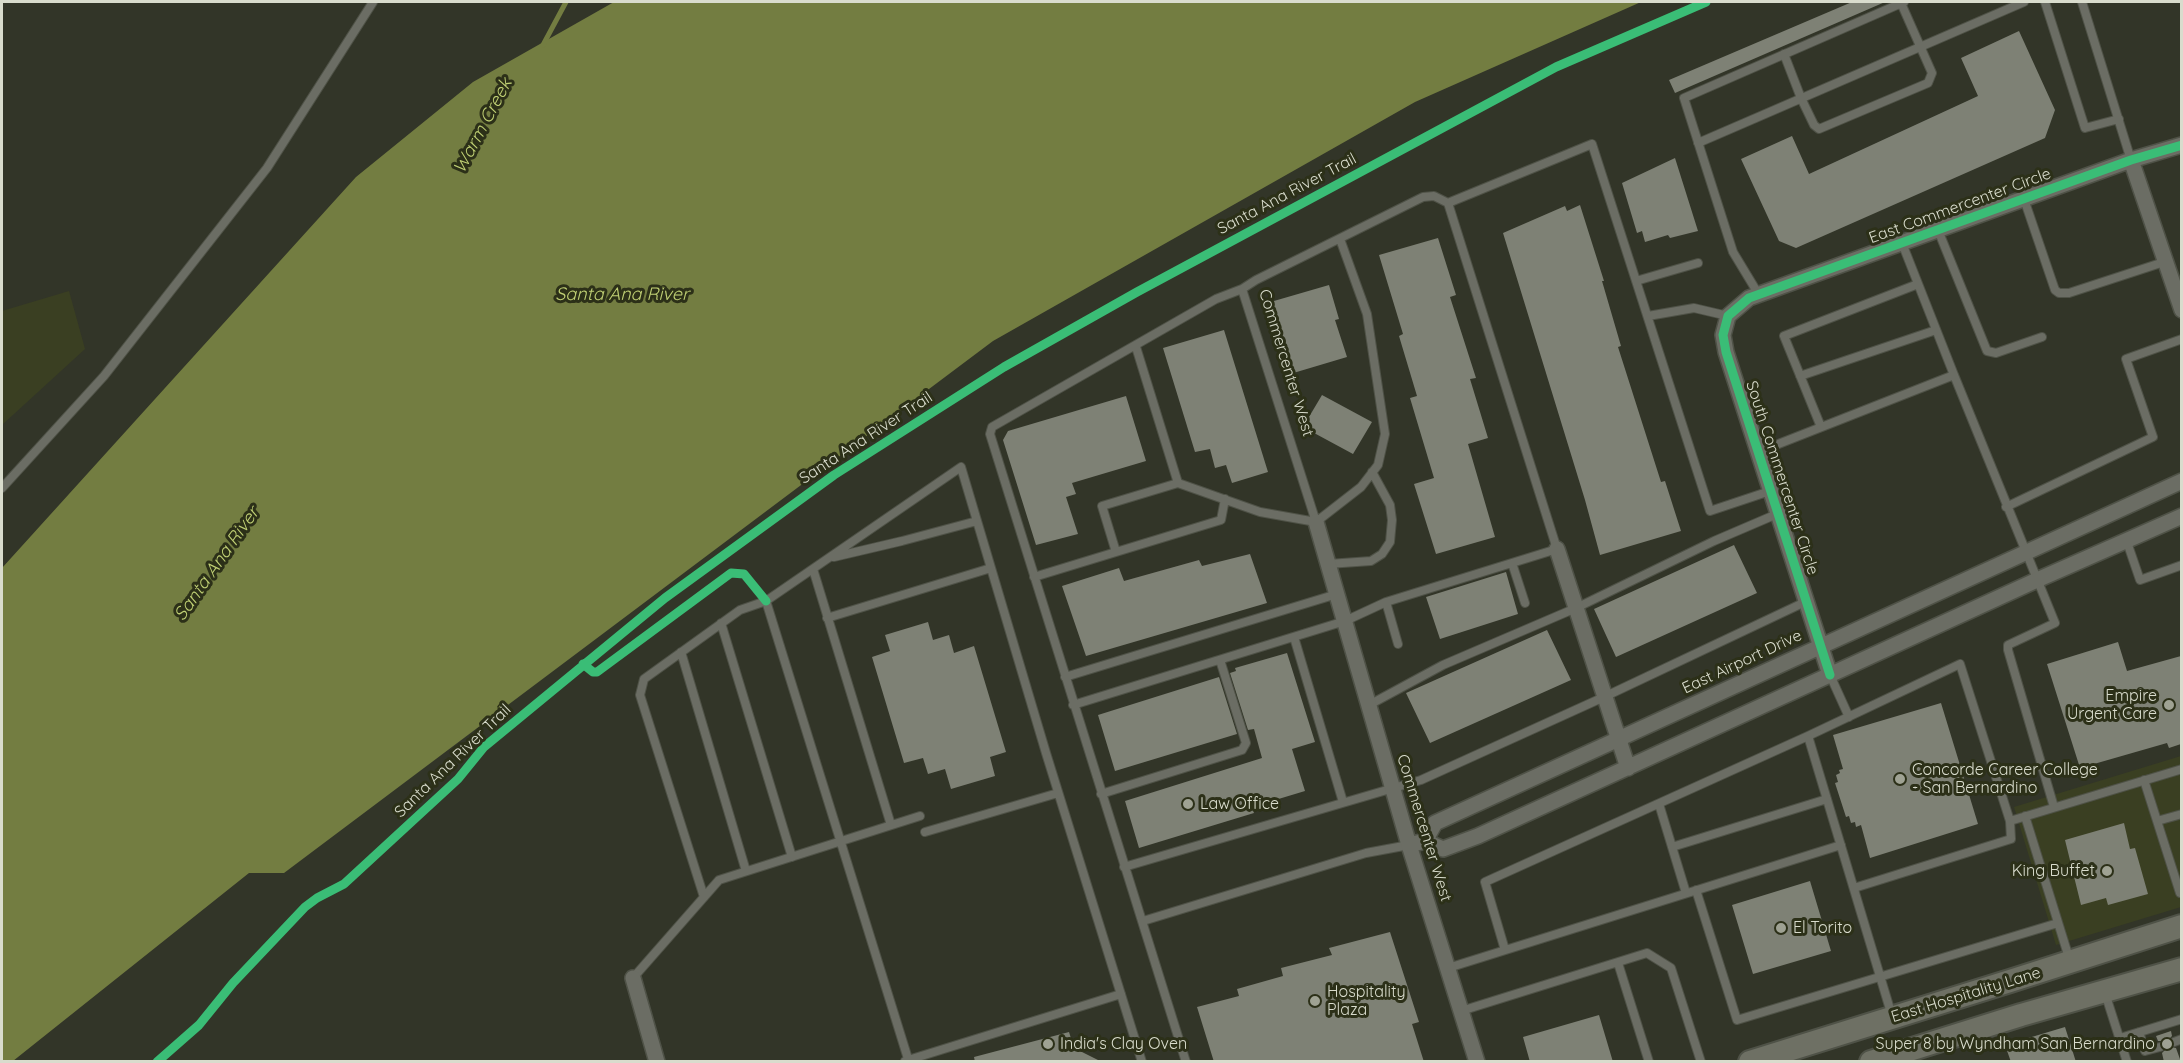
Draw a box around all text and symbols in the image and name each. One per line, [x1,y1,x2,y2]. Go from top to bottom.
water label: Warm Creek [449,75,517,177]
street label: Santa Ana River Trail [1214,149,1360,239]
street label: East Commercenter Circle [1866,164,2054,248]
water label: Santa Ana River [555,284,689,306]
street label: Commercenter West [1254,287,1318,439]
street label: South Commercenter Circle [1742,379,1822,577]
street label: Santa Ana River Trail [796,388,936,488]
water label: Santa Ana River [170,503,264,625]
street label: East Airport Drive [1679,626,1805,698]
place label: Empire Urgent Care [2067,686,2157,724]
marker: Empire Urgent Care [2162,698,2176,712]
street label: Santa Ana River Trail [391,700,515,822]
street label: Commercenter West [1392,752,1456,904]
place label: Concorde Career College - San Bernardino [1912,760,2098,798]
marker: Concorde Career College - San Bernardino [1893,772,1907,786]
place label: Law Office [1200,794,1279,814]
marker: Law Office [1181,797,1195,811]
place label: King Buffet [2012,861,2095,881]
marker: King Buffet [2100,864,2114,878]
place label: El Torito [1793,918,1852,938]
marker: El Torito [1774,921,1788,935]
street label: East Hospitality Lane [1889,963,2043,1027]
place label: Hospitality Plaza [1327,982,1406,1020]
marker: Hospitality Plaza [1308,994,1322,1008]
place label: India's Clay Oven [1060,1034,1187,1054]
place label: Super 8 by Wyndham San Bernardino [1876,1034,2155,1054]
marker: India's Clay Oven [1041,1037,1055,1051]
marker: Super 8 by Wyndham San Bernardino [2160,1037,2174,1051]

